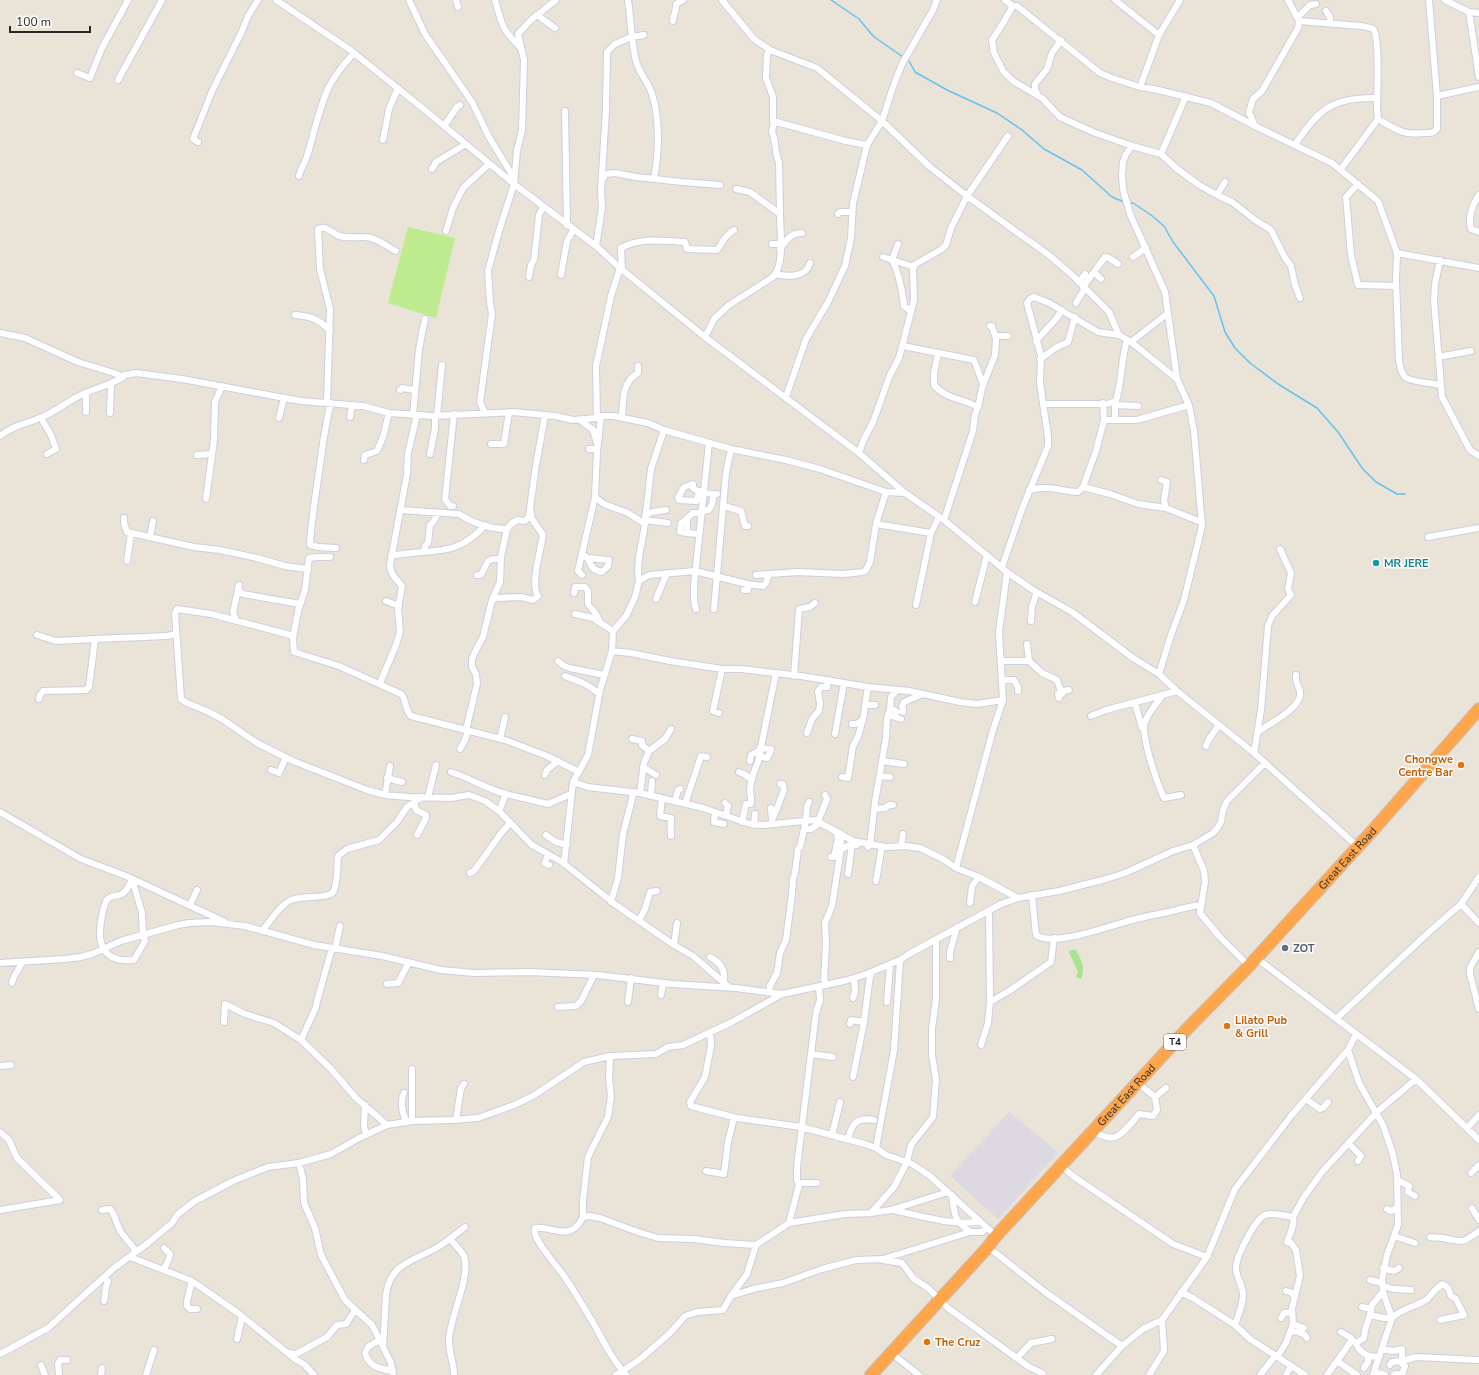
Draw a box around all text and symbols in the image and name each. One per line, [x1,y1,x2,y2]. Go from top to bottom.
scale bar [10,8,90,34]
text: 100 m [16,14,51,30]
place label: MR JERE [1384,556,1429,571]
marker: MR JERE [1371,558,1381,568]
place label: Chongwe Centre Bar [1398,752,1454,780]
marker: Chongwe Centre Bar [1456,760,1466,770]
street label: Great East Road [1315,824,1380,893]
place label: ZOT [1293,941,1315,956]
marker: ZOT [1280,943,1290,953]
place label: Lilato Pub & Grill [1235,1013,1287,1041]
marker: Lilato Pub & Grill [1222,1021,1232,1031]
road number: T4 [1164,1034,1186,1050]
street label: Great East Road [1094,1060,1159,1129]
place label: The Cruz [935,1335,981,1350]
marker: The Cruz [922,1337,932,1347]

